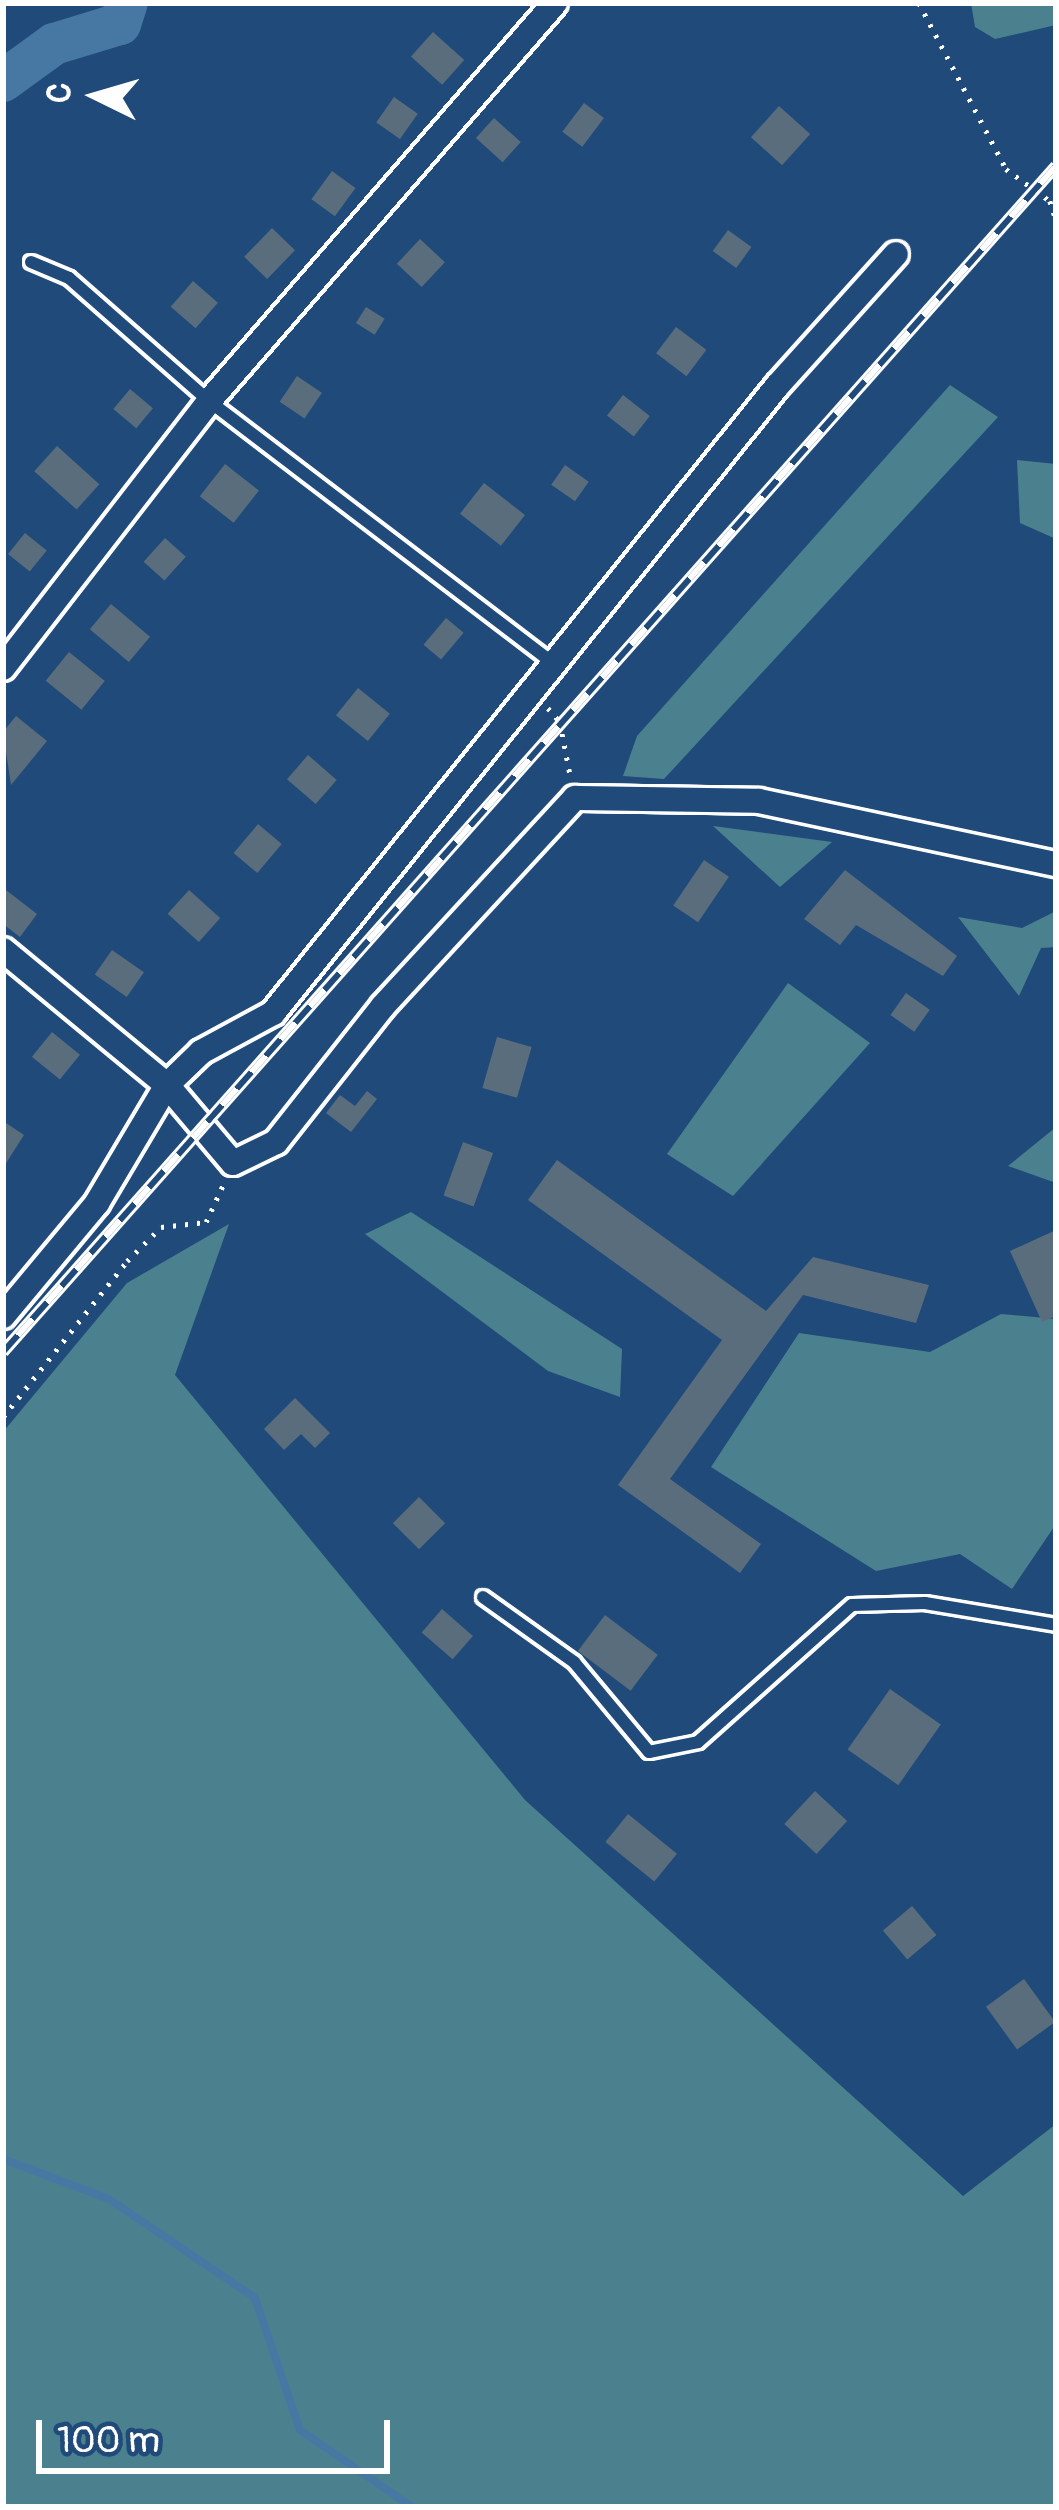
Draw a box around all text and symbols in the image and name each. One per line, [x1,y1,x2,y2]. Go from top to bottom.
north arrow [36,36,156,156]
text: С [38,81,81,105]
scale bar [42,2396,396,2470]
text: 100 m [57,2418,160,2463]

